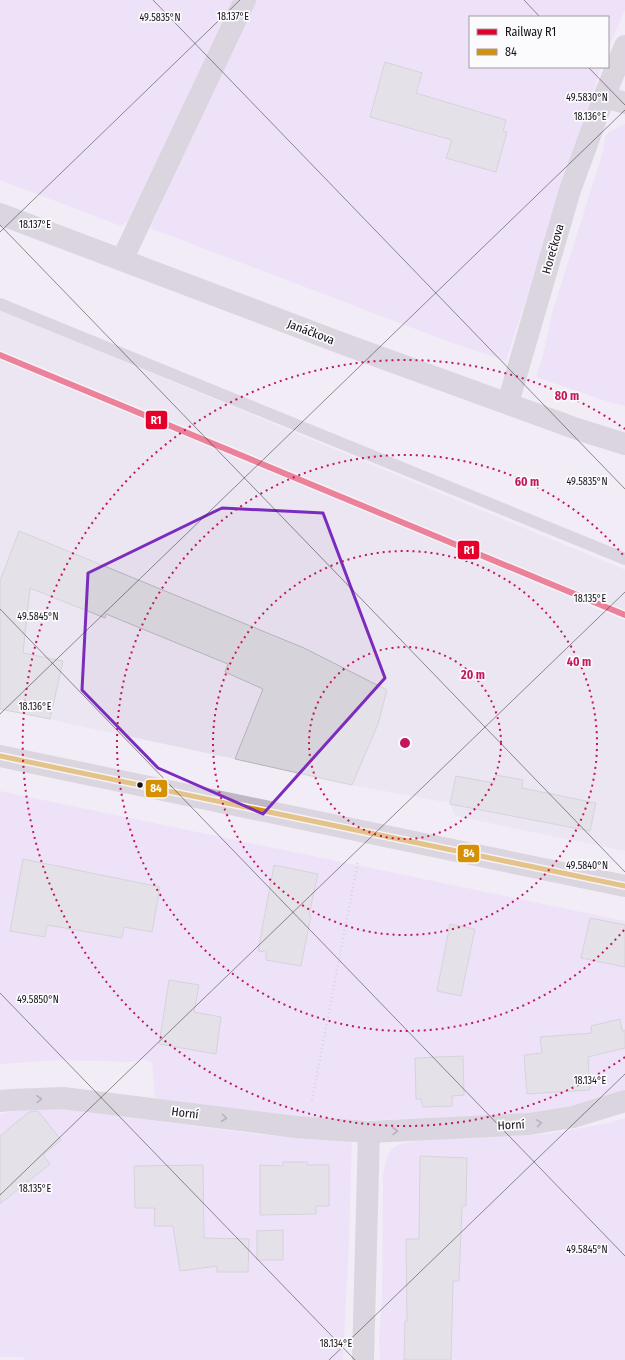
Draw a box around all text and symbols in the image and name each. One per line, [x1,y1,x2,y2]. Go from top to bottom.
text: 18.137°E [217,11,249,23]
text: 49.5835°N [139,12,181,24]
legend [469,16,609,68]
text: Railway R1 [505,25,556,39]
text: 84 [505,45,517,59]
text: 49.5830°N [566,92,608,104]
text: 18.136°E [574,111,607,123]
text: 18.137°E [19,219,51,231]
street label: Horečkova [539,222,567,276]
street label: Janáčkova [285,317,337,347]
text: 80 m [555,389,579,403]
line badge: R1 [145,410,168,430]
text: R1 [151,414,161,427]
text: 60 m [515,475,539,489]
text: 49.5835°N [566,476,608,488]
line badge: R1 [457,540,480,560]
text: R1 [464,544,474,557]
text: 18.135°E [574,593,606,605]
text: 49.5845°N [17,611,59,623]
text: 40 m [567,655,591,669]
text: 20 m [460,668,485,682]
text: 18.136°E [19,701,52,713]
centre of rings [398,736,412,750]
line badge: 84 [145,779,168,798]
unlabelled marker [135,780,145,790]
text: 84 [150,782,162,795]
line badge: 84 [457,844,480,863]
text: 84 [463,847,475,860]
text: 49.5840°N [566,860,608,872]
text: 49.5850°N [17,994,59,1006]
text: 18.134°E [574,1075,607,1087]
one-way arrow [36,1095,42,1103]
street label: Horní [171,1104,199,1122]
one-way arrow [221,1113,227,1122]
street label: Horní [497,1117,525,1133]
one-way arrow [536,1119,542,1128]
one-way arrow [392,1126,398,1135]
text: 18.135°E [19,1183,51,1195]
text: 49.5845°N [566,1244,608,1256]
text: 18.134°E [320,1338,353,1350]

